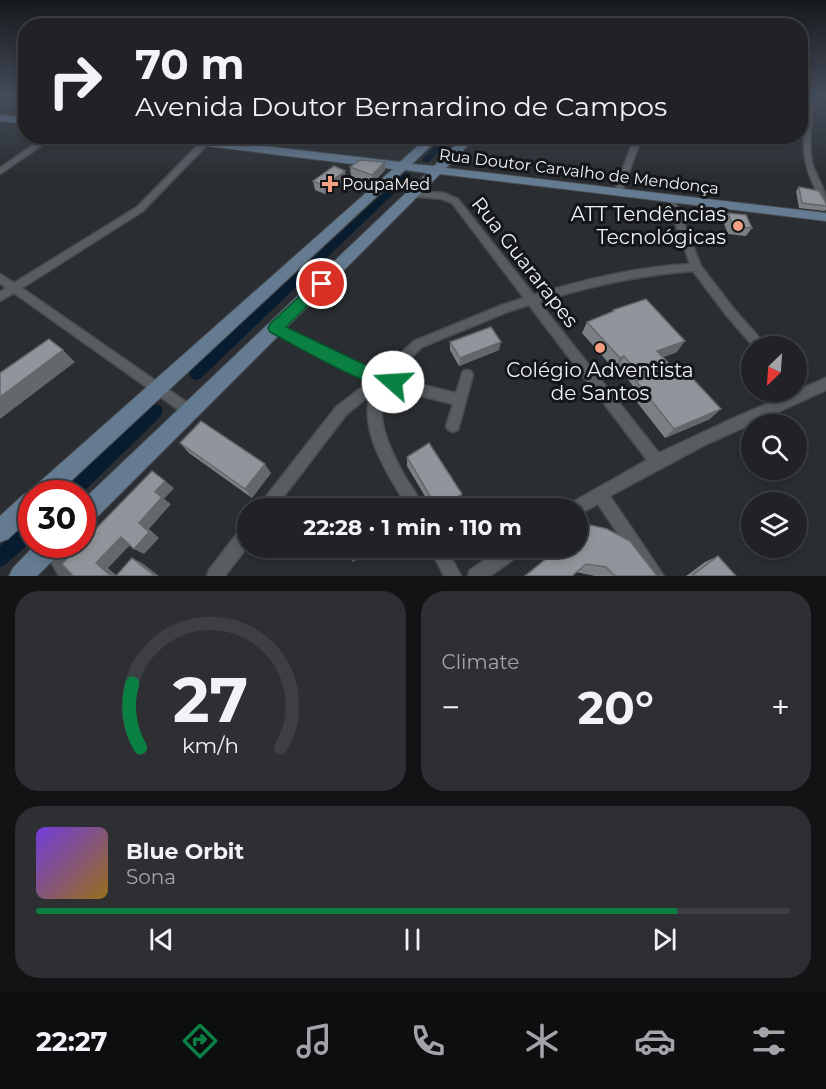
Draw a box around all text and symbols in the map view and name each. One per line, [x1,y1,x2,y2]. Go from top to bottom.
text: 70 m [135,38,245,90]
icon: right [36,42,114,120]
text: Avenida Doutor Bernardino de Campos [135,90,667,123]
street label: Rua Doutor Carvalho de Mendonça [438,145,720,198]
place label: PoupaMed [342,175,430,194]
marker: PoupaMed [323,177,337,191]
street label: Rua Guararapes [467,192,584,332]
place label: ATT Tendências Tecnológicas [571,202,726,249]
marker: ATT Tendências Tecnológicas [731,219,745,233]
pin [296,258,347,309]
icon: arrive [305,267,338,300]
north arrow [741,336,807,402]
map controls [741,336,807,558]
marker: Colégio Adventista de Santos [593,341,607,355]
position arrow [361,350,425,414]
place label: Colégio Adventista de Santos [506,358,694,405]
button: search [741,414,807,480]
speed limit sign: 30 [18,480,96,558]
button: layers [741,492,807,558]
text: 22:28 · 1 min · 110 m [303,514,522,541]
text: Climate [442,650,519,674]
text: 27 [172,662,248,738]
text: 20° [578,680,654,735]
text: − [442,687,460,727]
text: + [771,687,790,727]
text: km/h [182,732,239,758]
text: Blue Orbit [126,838,244,865]
text: Sona [126,865,176,889]
icon: previous [145,923,178,956]
icon: pause [396,923,429,956]
icon: next [648,923,681,956]
icon: directions [179,1020,221,1062]
icon: music [293,1020,335,1062]
icon: phone [407,1020,449,1062]
icon: climate [521,1020,563,1062]
icon: car [634,1020,676,1062]
icon: filters [748,1020,790,1062]
text: 22:27 [36,1025,107,1058]

